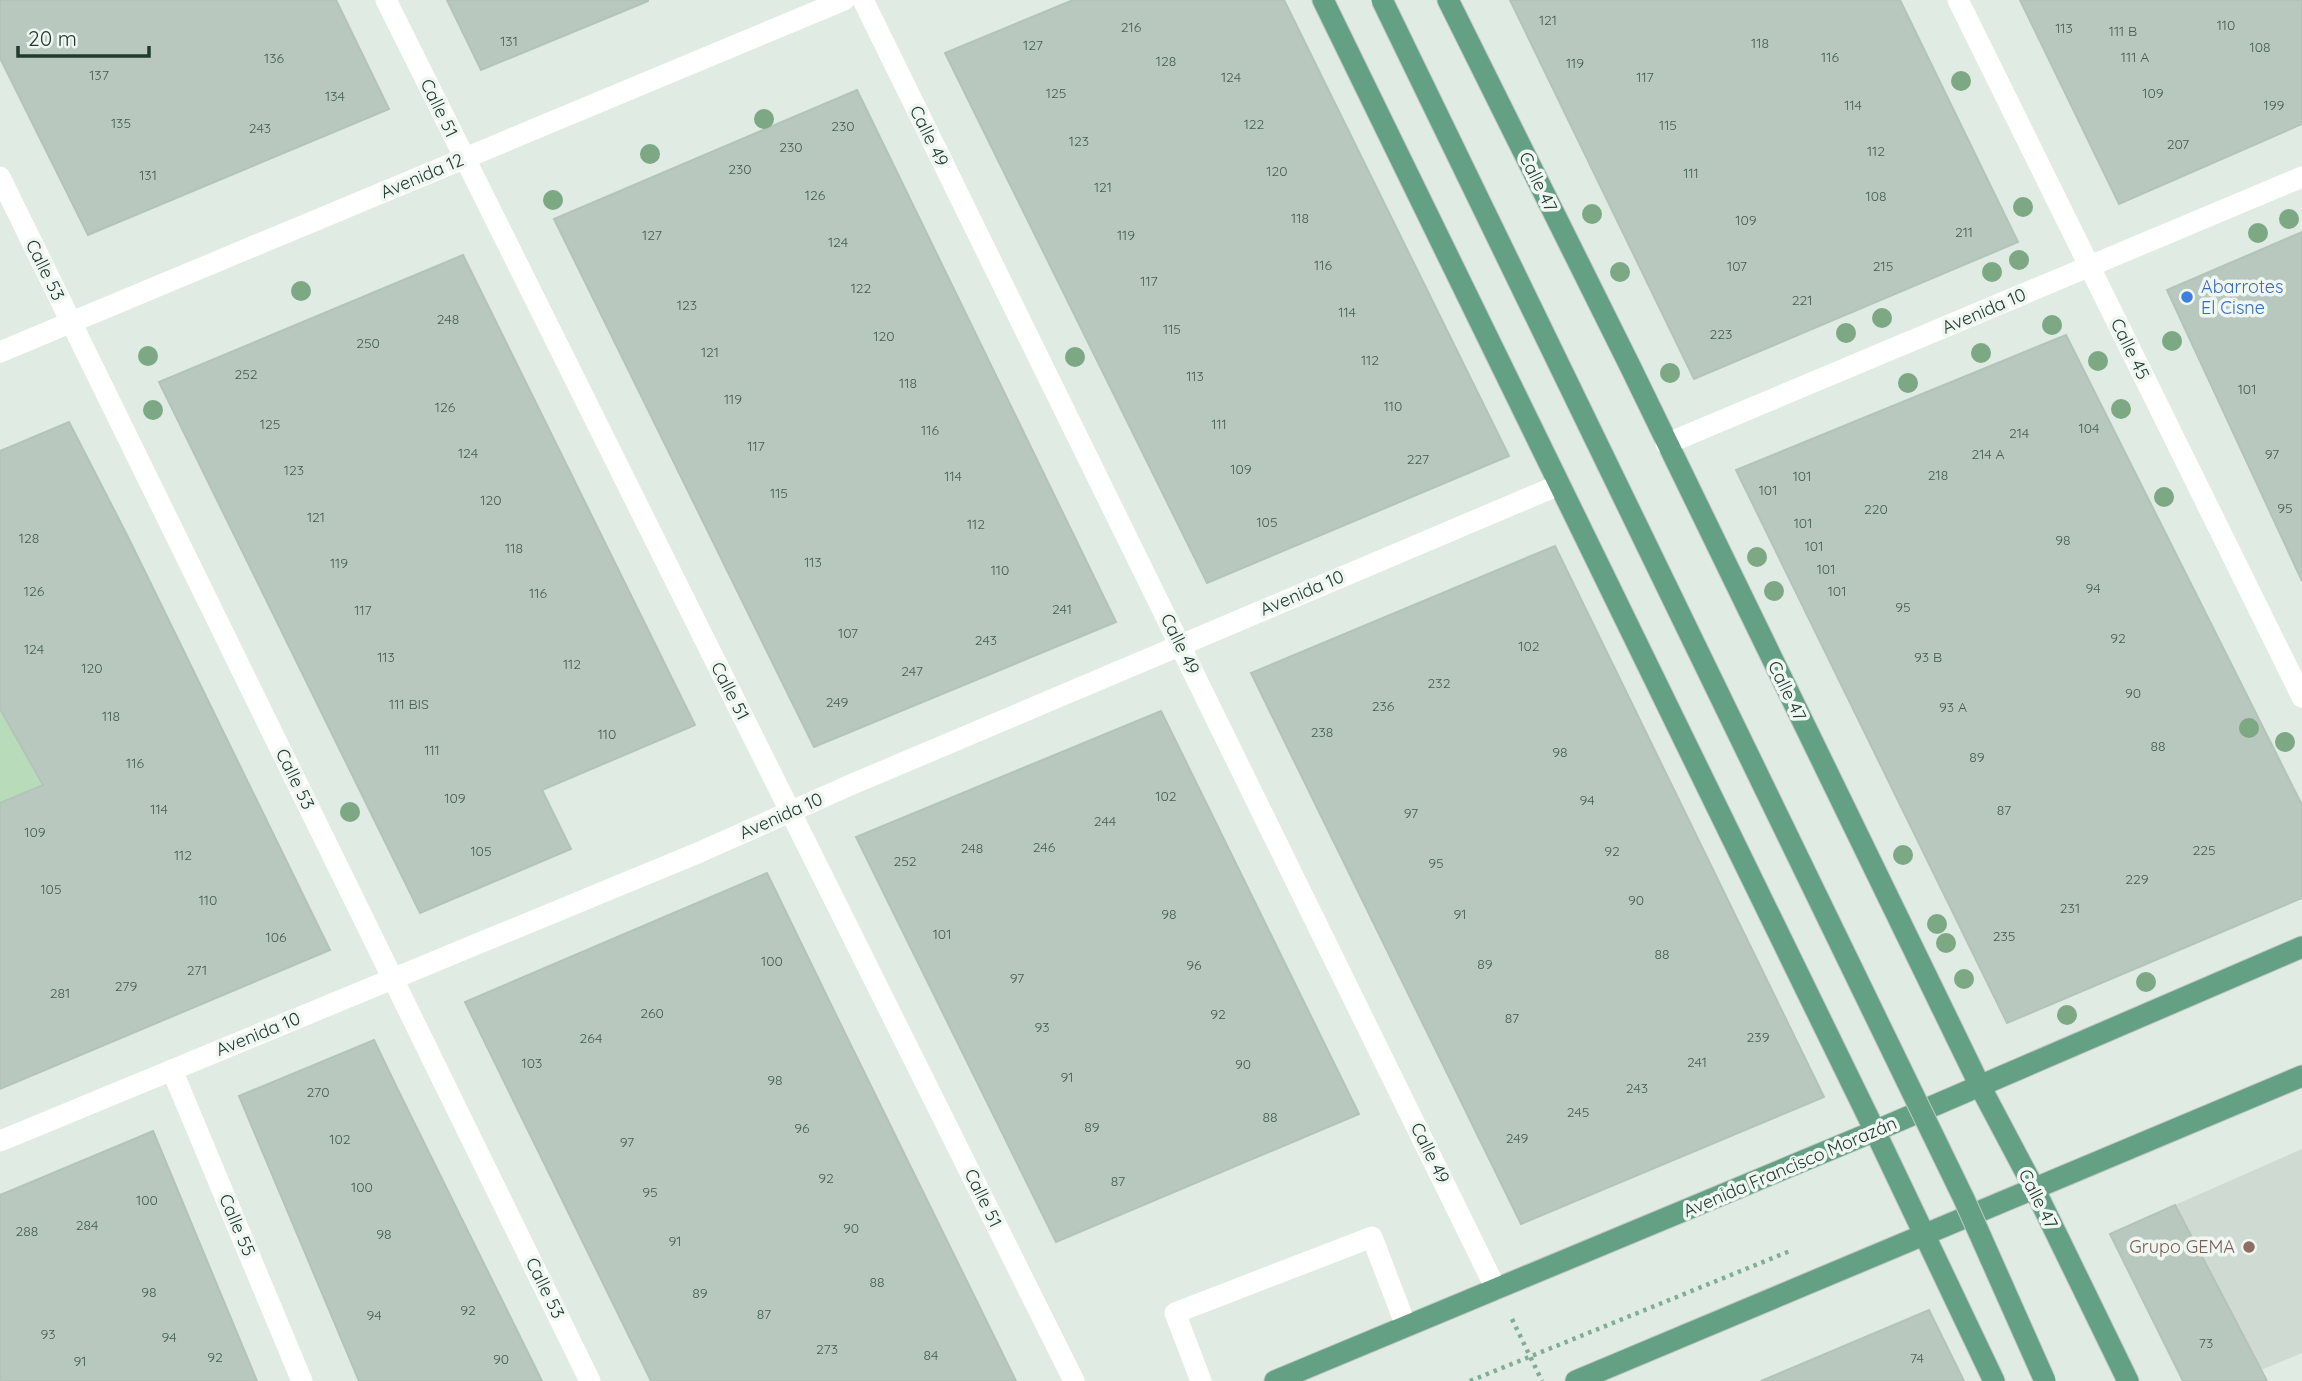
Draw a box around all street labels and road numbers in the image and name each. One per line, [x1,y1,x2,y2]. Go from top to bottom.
street label: Calle 51 [415,75,463,141]
street label: Calle 49 [905,102,954,170]
street label: Avenida 12 [377,148,467,203]
street label: Calle 47 [1514,148,1563,216]
street label: Calle 53 [21,235,70,304]
street label: Avenida 10 [1938,283,2029,339]
street label: Calle 45 [2106,314,2155,383]
street label: Avenida 10 [1256,565,1347,621]
street label: Calle 49 [1156,610,1205,678]
street label: Calle 47 [1763,657,1812,725]
street label: Calle 51 [706,658,755,724]
street label: Calle 53 [271,744,320,813]
street label: Avenida 10 [735,787,826,844]
street label: Avenida 10 [212,1006,303,1061]
street label: Avenida Francisco Morazán [1680,1111,1900,1222]
street label: Calle 49 [1406,1119,1455,1187]
street label: Calle 51 [959,1165,1007,1231]
street label: Calle 47 [2014,1165,2063,1233]
street label: Calle 55 [214,1190,261,1259]
street label: Calle 53 [521,1253,570,1322]

